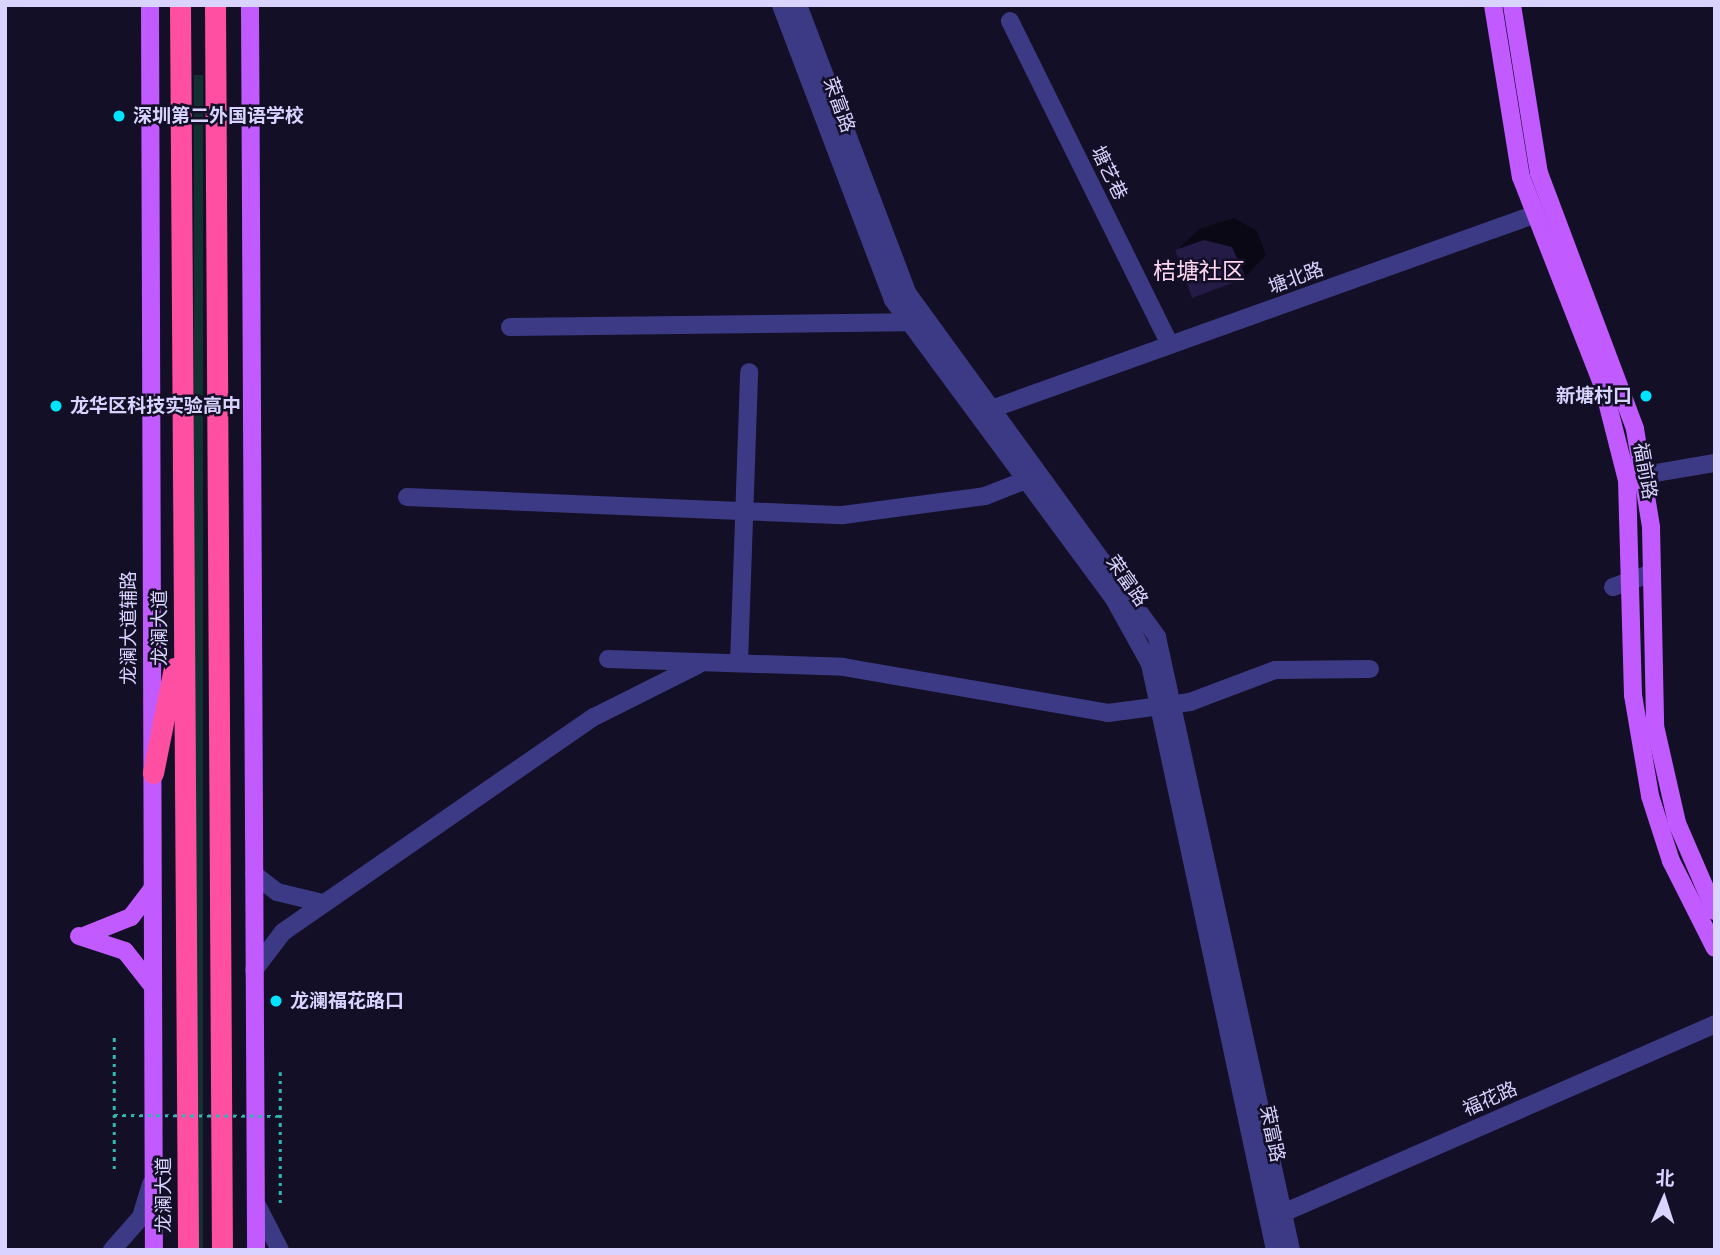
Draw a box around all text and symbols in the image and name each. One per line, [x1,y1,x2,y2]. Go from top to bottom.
street label: 荣富路 [819,74,859,136]
place label: 深圳第二外国语学校 [133,105,304,127]
marker: 深圳第二外国语学校 [111,108,127,124]
street label: 塘艺巷 [1086,142,1132,204]
district label: 桔塘社区 [1153,256,1245,284]
street label: 塘北路 [1265,258,1327,298]
place label: 新塘村口 [1556,385,1632,407]
marker: 新塘村口 [1638,388,1654,404]
place label: 龙华区科技实验高中 [70,395,241,417]
marker: 龙华区科技实验高中 [48,398,64,414]
street label: 福前路 [1629,441,1661,501]
street label: 荣富路 [1101,551,1153,611]
street label: 龙澜大道辅路 [118,571,140,685]
street label: 龙澜大道 [149,590,171,666]
place label: 龙澜福花路口 [290,990,404,1012]
marker: 龙澜福花路口 [268,993,284,1009]
street label: 福花路 [1459,1077,1521,1121]
street label: 荣富路 [1255,1104,1289,1164]
street label: 龙澜大道 [153,1157,175,1233]
north arrow [1629,1164,1699,1234]
text: 北 [1655,1165,1675,1192]

